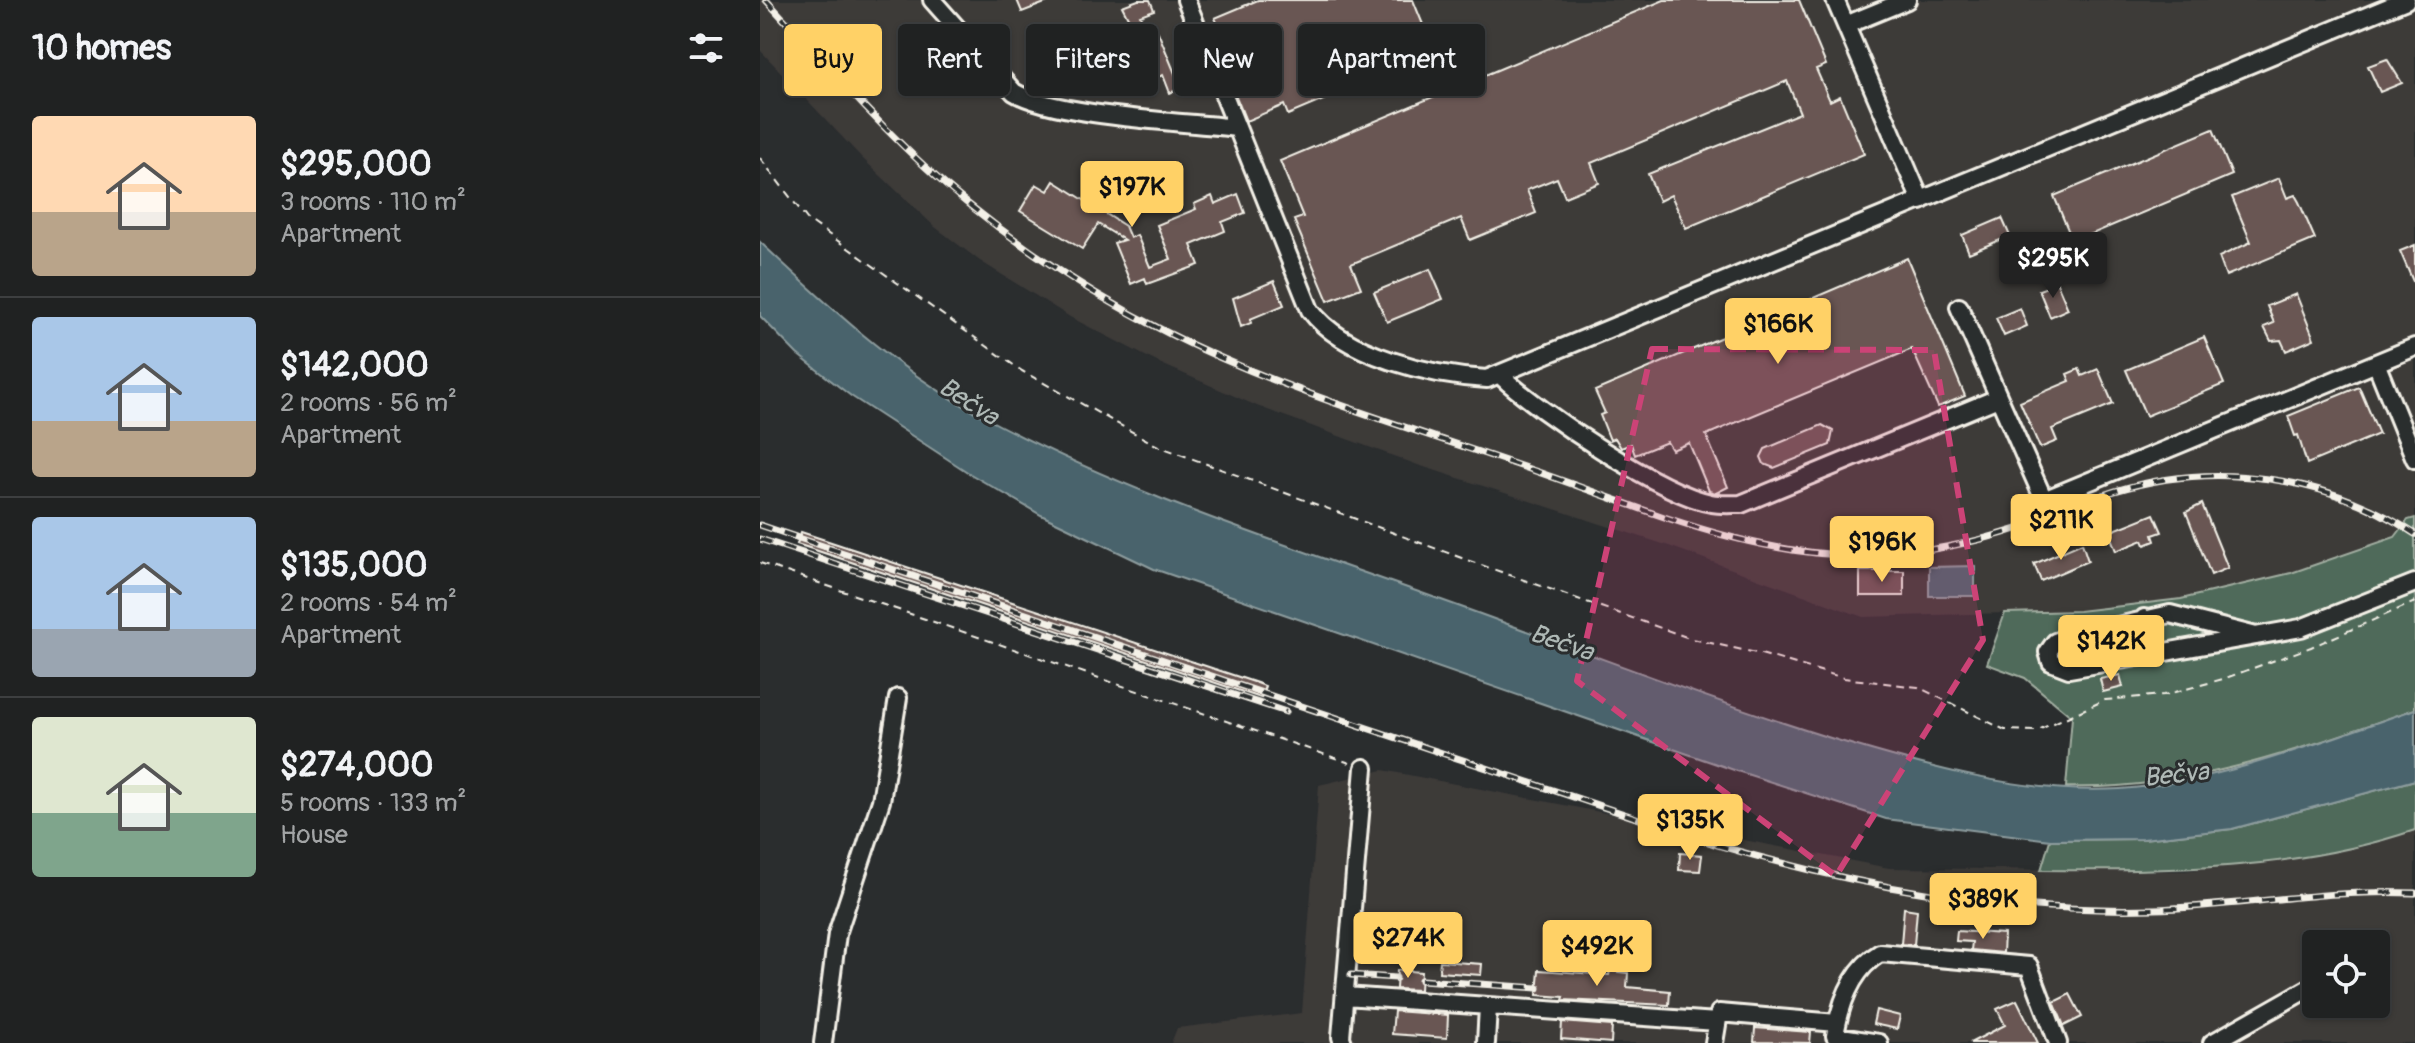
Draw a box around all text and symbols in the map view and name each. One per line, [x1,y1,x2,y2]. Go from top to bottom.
chip: Buy [784,24,882,96]
chip: Rent [898,24,1010,96]
chip: Filters [1026,24,1158,96]
chip: New [1174,24,1282,96]
chip: Apartment [1298,24,1485,96]
icon: filters [684,26,728,70]
text: 10 homes [32,27,171,70]
text: $295,000 [280,143,432,186]
icon: home [96,148,192,244]
pin: $197K [1076,161,1188,229]
text: $197K [1098,171,1166,203]
text: 3 rooms · 110 m² [280,186,466,218]
text: Apartment [280,218,401,250]
pin: $295K [1997,232,2109,300]
text: $295K [2017,242,2089,274]
pin: $166K [1722,298,1834,366]
text: $166K [1743,308,1813,340]
text: $142,000 [280,344,429,387]
icon: home [96,349,192,445]
water label: Bečva [933,371,1006,434]
text: 2 rooms · 56 m² [280,387,457,419]
text: Apartment [280,419,401,451]
pin: $211K [2005,494,2117,562]
text: $211K [2029,504,2093,536]
pin: $196K [1826,516,1938,584]
text: $196K [1848,526,1916,558]
text: $135,000 [280,544,427,587]
icon: home [96,549,192,645]
text: 2 rooms · 54 m² [280,587,457,619]
pin: $142K [2055,615,2167,683]
water label: Bečva [1526,617,1599,669]
text: Apartment [280,619,401,651]
text: $142K [2076,625,2146,657]
text: $274,000 [280,744,433,787]
icon: home [96,749,192,845]
water label: Bečva [2142,755,2212,794]
text: 5 rooms · 133 m² [280,787,466,819]
pin: $135K [1634,794,1746,862]
text: $135K [1656,804,1724,836]
text: House [280,819,348,851]
pin: $389K [1927,873,2039,941]
text: $389K [1948,883,2018,915]
pin: $274K [1352,912,1464,980]
pin: $492K [1541,920,1653,988]
text: $274K [1371,922,1445,954]
text: $492K [1561,930,1633,962]
map controls [2302,930,2390,1018]
button: locate [2302,930,2390,1018]

